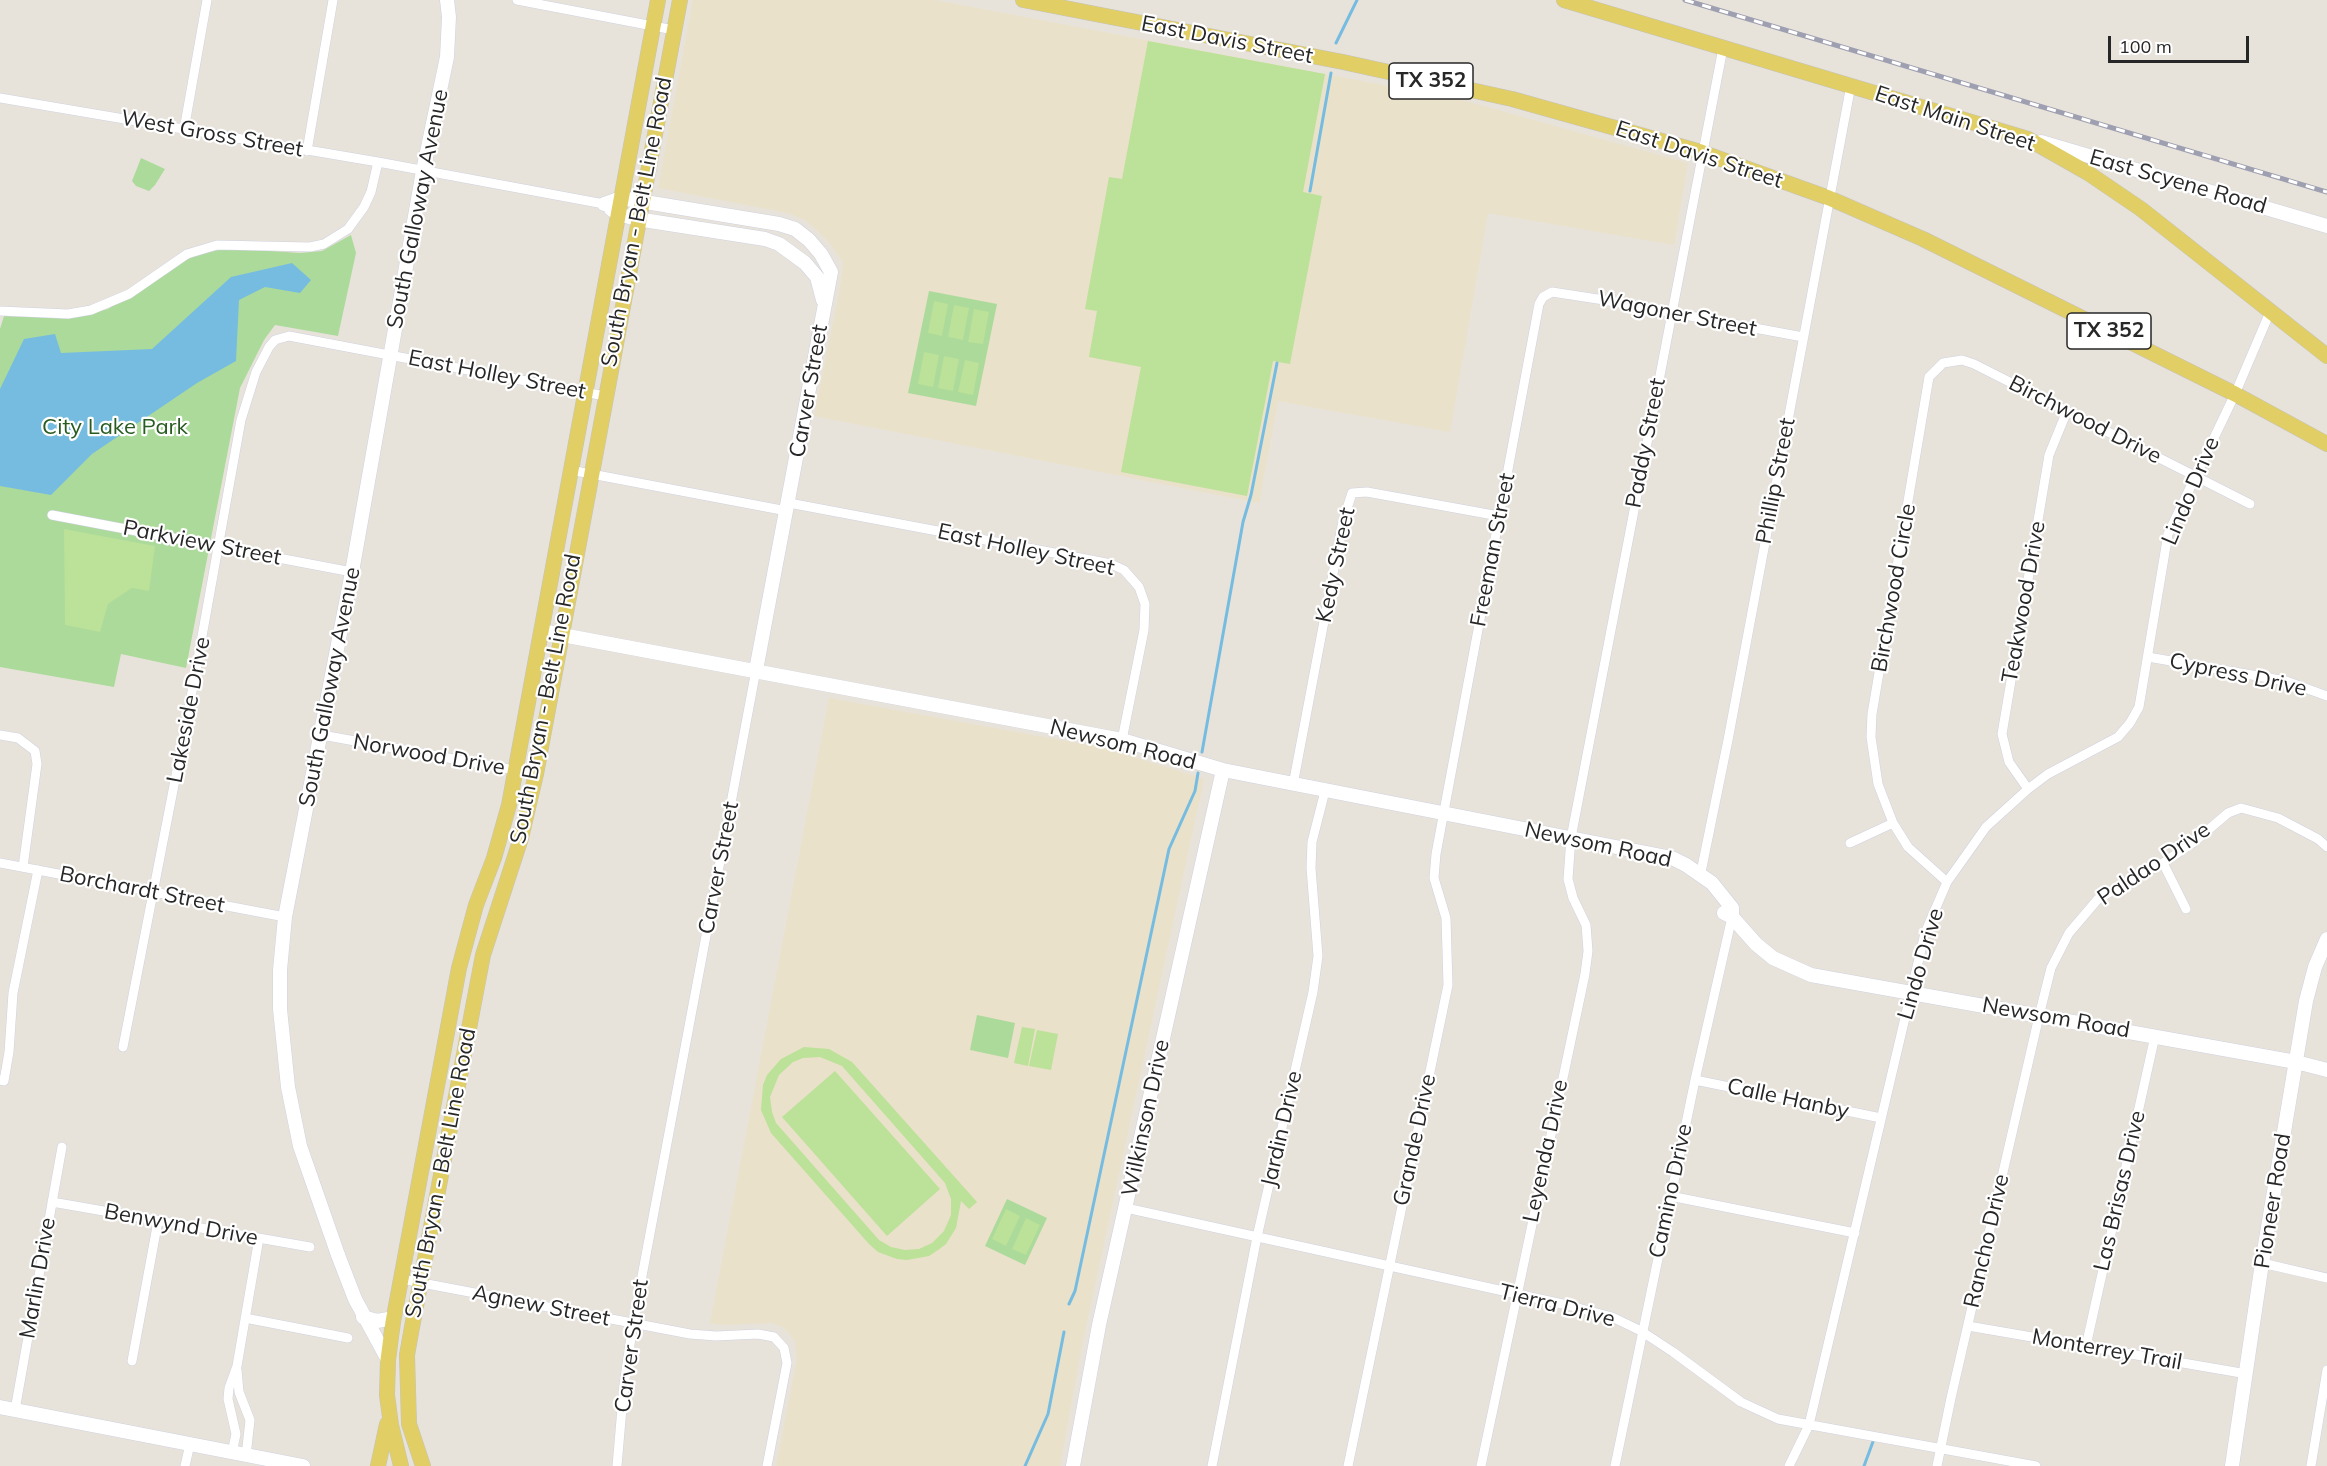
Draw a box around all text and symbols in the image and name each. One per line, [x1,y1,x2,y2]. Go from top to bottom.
street label: East Davis Street [1139,10,1315,70]
scale bar [2111,24,2252,62]
text: 100 m [2119,35,2172,58]
road number: TX 352 [1389,63,1473,99]
street label: South Bryan - Belt Line Road [596,75,678,369]
street label: East Main Street [1872,81,2038,157]
street label: South Galloway Avenue [382,87,454,331]
street label: West Gross Street [119,105,305,163]
street label: East Davis Street [1612,116,1786,194]
street label: East Scyene Road [2086,144,2270,220]
street label: Wagoner Street [1595,286,1759,342]
road number: TX 352 [2067,313,2151,349]
street label: Carver Street [784,322,834,460]
street label: East Holley Street [406,345,588,405]
street label: Birchwood Drive [2004,370,2166,470]
street label: Paddy Street [1620,376,1672,510]
park label: City Lake Park [42,414,188,440]
street label: Phillip Street [1751,416,1801,546]
street label: Lindo Drive [2156,433,2226,549]
street label: Freeman Street [1465,471,1521,629]
street label: Birchwood Circle [1866,502,1922,674]
street label: Kedy Street [1311,505,1361,625]
street label: Parkview Street [121,515,283,571]
street label: East Holley Street [935,518,1117,582]
street label: Teakwood Drive [1997,519,2051,685]
street label: South Bryan - Belt Line Road [505,552,587,846]
street label: South Galloway Avenue [294,565,366,809]
street label: Lakeside Drive [162,635,216,785]
street label: Cypress Drive [2167,648,2309,702]
street label: Newsom Road [1047,714,1199,776]
street label: Norwood Drive [351,729,507,781]
street label: Carver Street [693,799,745,937]
street label: Newsom Road [1522,817,1674,873]
street label: Paldao Drive [2093,817,2215,911]
street label: Borchardt Street [57,861,227,919]
street label: Lindo Drive [1892,905,1950,1023]
street label: Newsom Road [1980,992,2132,1044]
street label: South Bryan - Belt Line Road [400,1026,482,1320]
street label: Wilkinson Drive [1116,1037,1176,1199]
street label: Jardin Drive [1256,1068,1308,1190]
street label: Grande Drive [1388,1072,1442,1208]
street label: Calle Hanby [1725,1073,1851,1125]
street label: Leyenda Drive [1518,1077,1574,1225]
street label: Las Brisas Drive [2089,1108,2151,1274]
street label: Camino Drive [1644,1121,1698,1261]
street label: Pioneer Road [2249,1131,2297,1271]
street label: Rancho Drive [1959,1172,2015,1310]
street label: Benwynd Drive [102,1198,260,1252]
street label: Marlin Drive [14,1215,62,1341]
street label: Carver Street [610,1278,654,1414]
street label: Tierra Drive [1496,1279,1618,1333]
street label: Agnew Street [470,1280,612,1332]
street label: Monterrey Trail [2030,1324,2184,1376]

